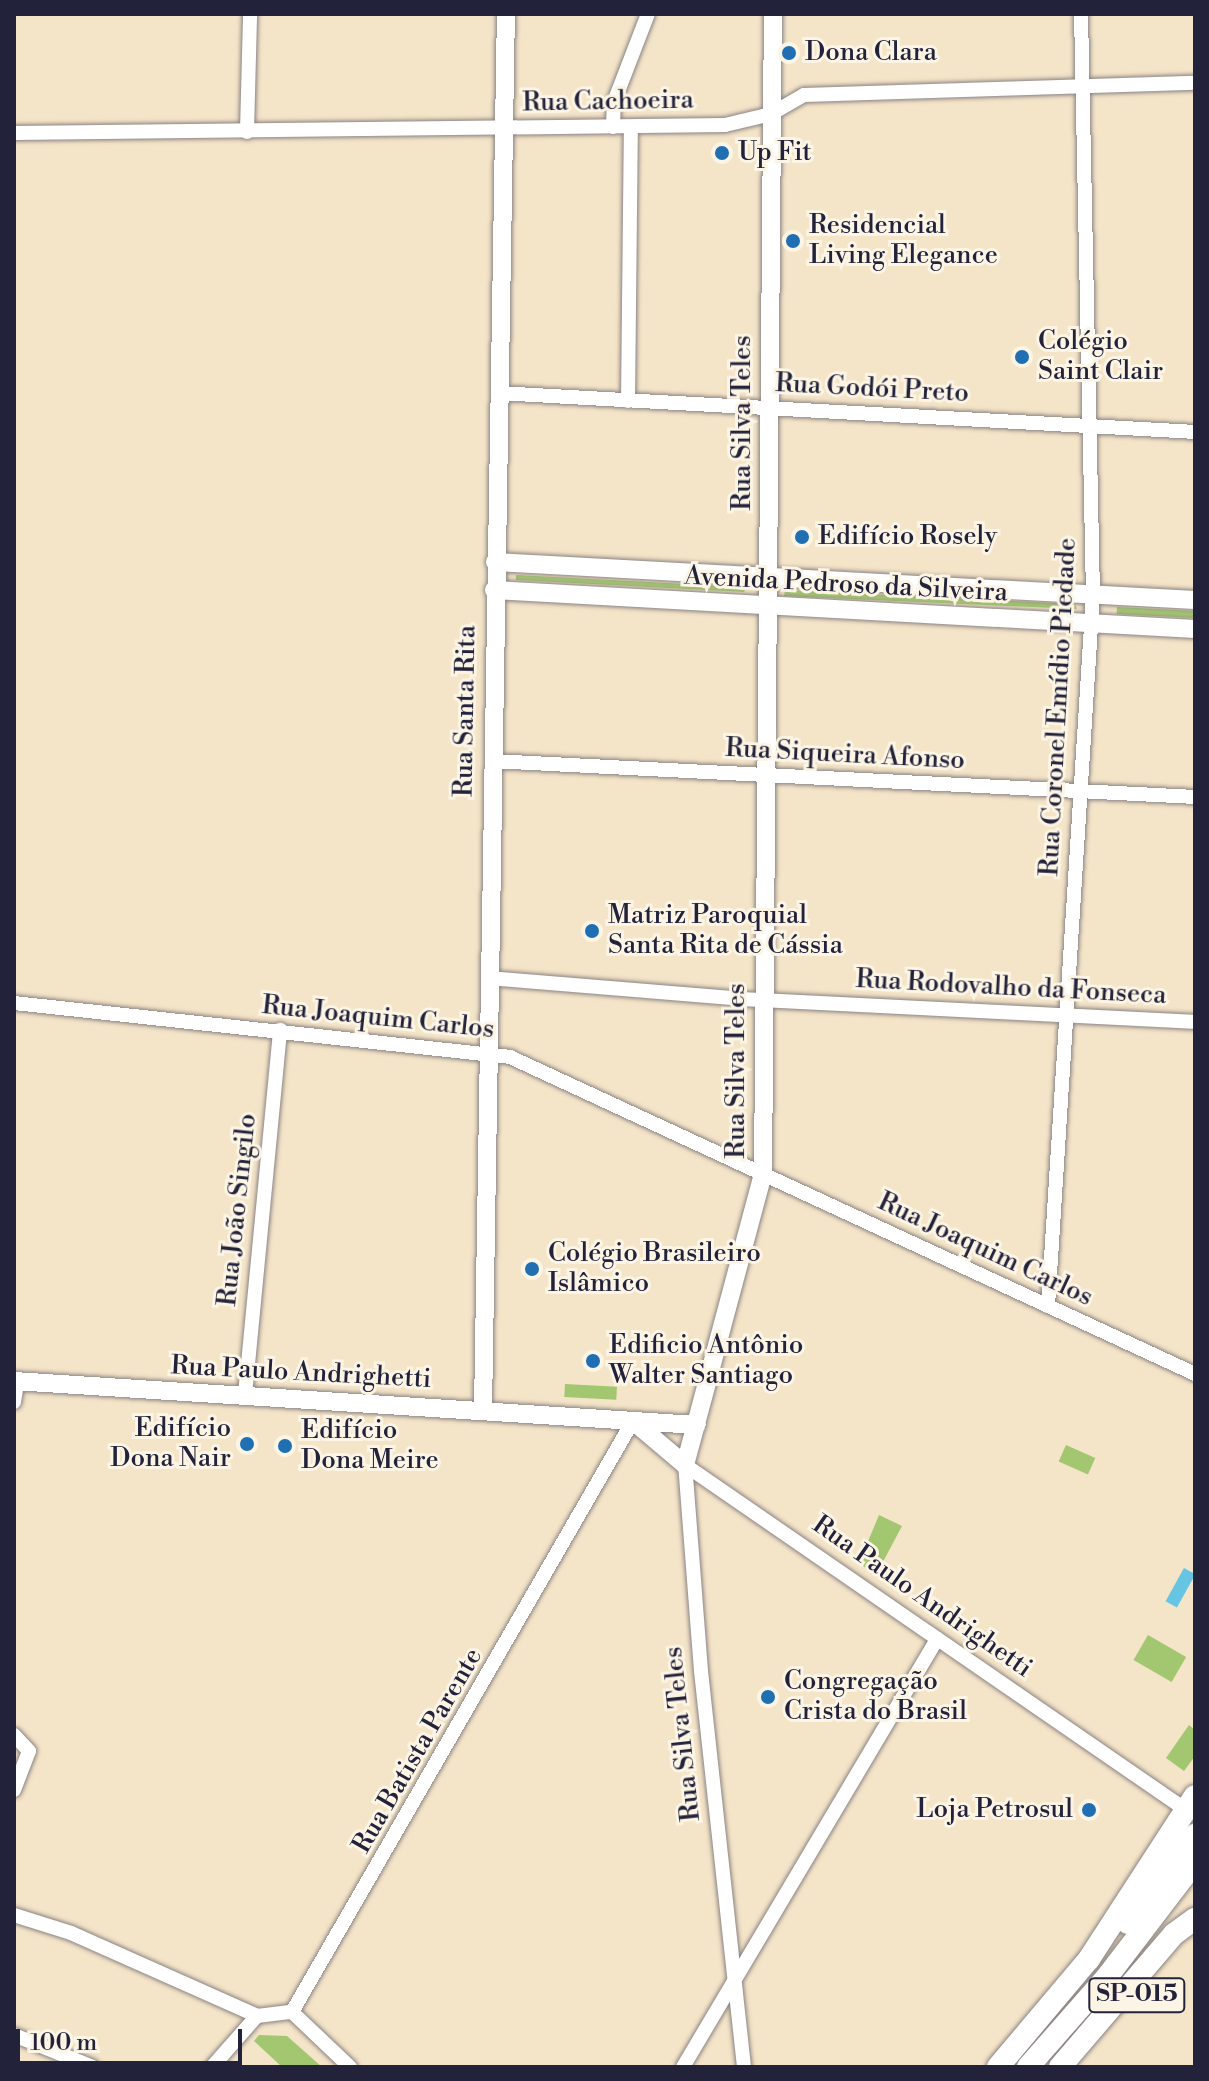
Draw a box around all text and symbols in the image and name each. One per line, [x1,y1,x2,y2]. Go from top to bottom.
place label: Dona Clara [805,37,937,69]
marker: Dona Clara [780,44,798,62]
street label: Rua Cachoeira [522,85,694,119]
place label: Up Fit [738,137,811,169]
marker: Up Fit [713,144,731,162]
place label: Residencial Living Elegance [809,210,998,272]
marker: Residencial Living Elegance [784,232,802,250]
place label: Colégio Saint Clair [1038,326,1163,388]
street label: Rua Silva Teles [727,335,759,511]
marker: Colégio Saint Clair [1013,348,1031,366]
street label: Rua Godói Preto [774,368,970,410]
place label: Edifício Rosely [818,521,997,553]
marker: Edifício Rosely [793,528,811,546]
street label: Rua Coronel Emídio Piedade [1035,537,1083,877]
street label: Avenida Pedroso da Silveira [684,561,1008,609]
street label: Rua Santa Rita [449,625,483,797]
street label: Rua Siqueira Afonso [724,733,966,777]
place label: Matriz Paroquial Santa Rita de Cássia [608,900,843,962]
marker: Matriz Paroquial Santa Rita de Cássia [583,922,601,940]
street label: Rua Rodovalho da Fonseca [855,964,1167,1012]
street label: Rua Silva Teles [721,983,753,1159]
street label: Rua Joaquim Carlos [260,990,496,1046]
street label: Rua João Singilo [212,1112,264,1308]
street label: Rua Joaquim Carlos [873,1187,1097,1313]
place label: Colégio Brasileiro Islâmico [548,1238,761,1300]
marker: Colégio Brasileiro Islâmico [523,1260,541,1278]
place label: Edificio Antônio Walter Santiago [609,1330,803,1392]
street label: Rua Paulo Andrighetti [170,1351,432,1395]
marker: Edificio Antônio Walter Santiago [584,1352,602,1370]
place label: Edifício Dona Nair [110,1413,231,1474]
place label: Edifício Dona Meire [301,1415,439,1476]
marker: Edifício Dona Nair [238,1435,256,1453]
marker: Edifício Dona Meire [276,1437,294,1455]
street label: Rua Paulo Andrighetti [806,1509,1038,1685]
street label: Rua Batista Parente [347,1643,489,1859]
street label: Rua Silva Teles [658,1645,708,1823]
place label: Congregação Crista do Brasil [784,1666,967,1728]
marker: Congregação Crista do Brasil [759,1688,777,1706]
place label: Loja Petrosul [916,1794,1073,1826]
marker: Loja Petrosul [1080,1801,1098,1819]
road number: SP-015 [1087,1975,1187,2015]
scale bar [20,2013,246,2063]
text: 100 m [30,2028,97,2058]

